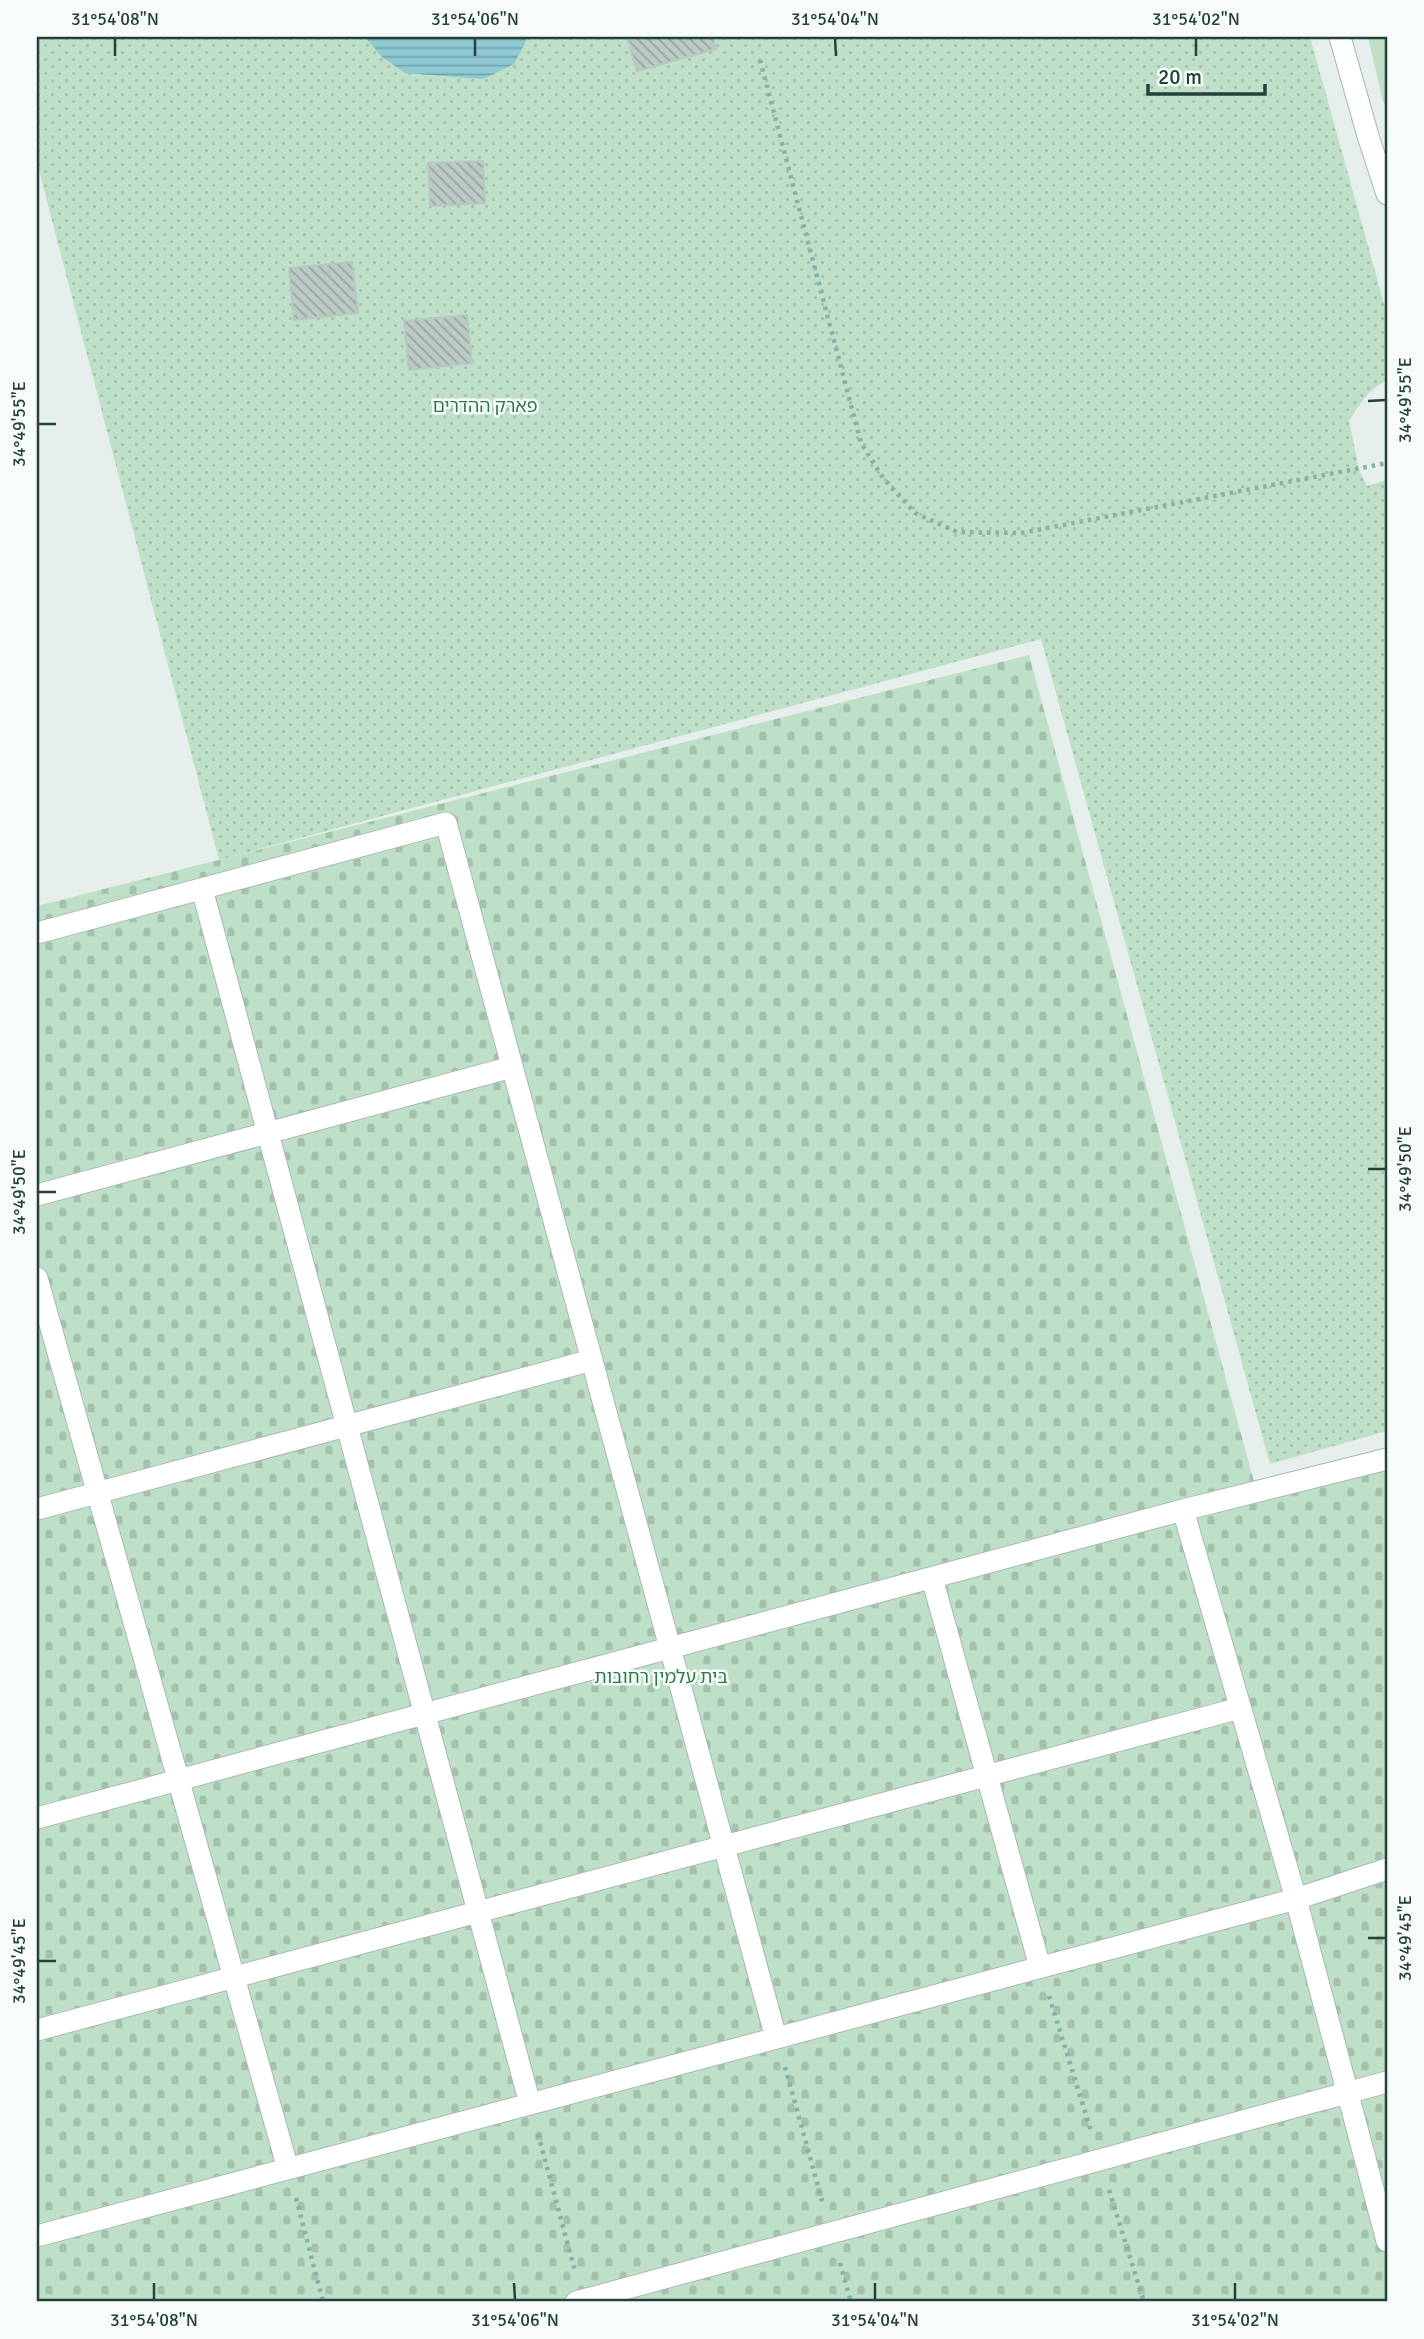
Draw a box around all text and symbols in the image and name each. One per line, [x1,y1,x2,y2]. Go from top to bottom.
text: 31°54'08"N [71,8,159,30]
text: 31°54'06"N [431,8,519,30]
text: 31°54'04"N [791,8,879,30]
text: 31°54'02"N [1152,8,1240,30]
scale bar [1148,52,1265,96]
text: 20 m [1158,64,1202,90]
text: 34°49'55"E [1394,357,1416,443]
text: 34°49'55"E [8,381,30,467]
park label: פארק ההדרים [432,395,538,417]
text: 34°49'50"E [1394,1126,1416,1212]
text: 34°49'50"E [8,1149,30,1235]
park label: בית עלמין רחובות [594,1666,728,1688]
text: 34°49'45"E [1394,1895,1416,1981]
text: 34°49'45"E [8,1918,30,2004]
text: 31°54'08"N [110,2309,198,2331]
text: 31°54'06"N [471,2309,559,2331]
text: 31°54'04"N [831,2309,919,2331]
text: 31°54'02"N [1191,2309,1279,2331]

